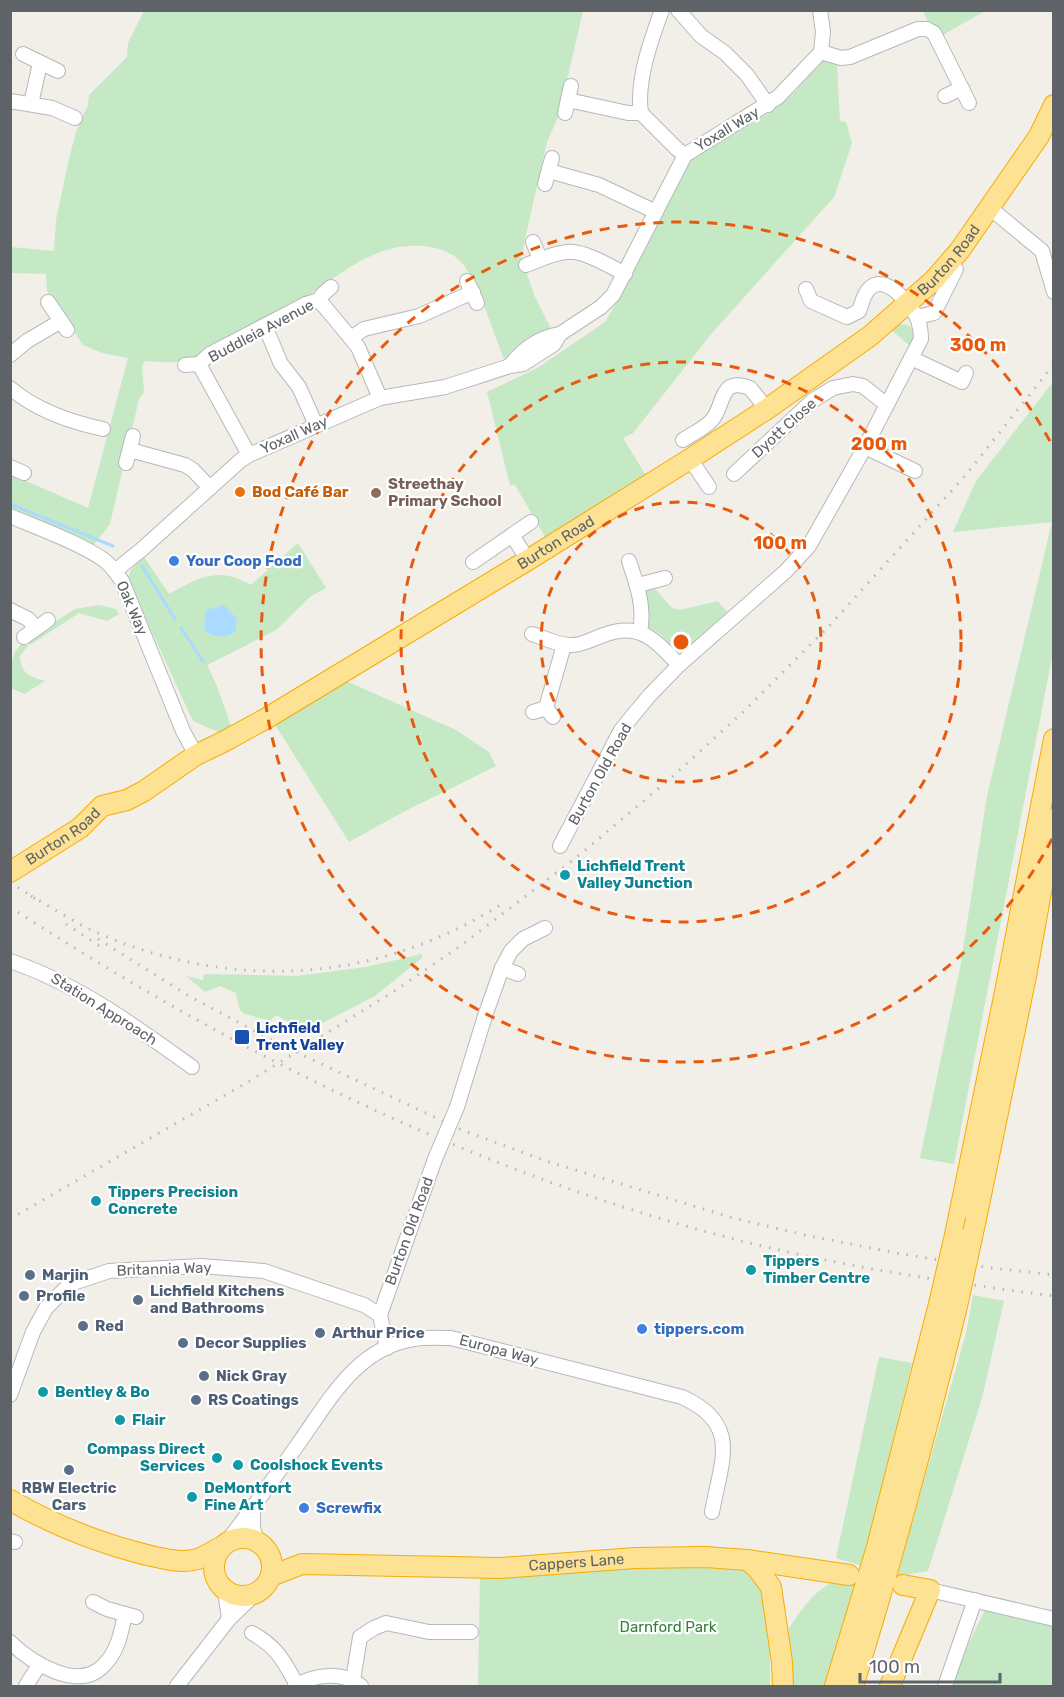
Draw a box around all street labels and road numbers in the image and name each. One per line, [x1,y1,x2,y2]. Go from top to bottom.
street label: Yoxall Way [692,103,762,155]
street label: Burton Road [914,221,984,299]
street label: Buddleia Avenue [205,296,317,366]
street label: Dyott Close [748,394,820,462]
street label: Yoxall Way [257,412,331,458]
street label: Burton Road [514,512,598,573]
street label: Oak Way [112,578,152,638]
street label: Burton Old Road [565,720,635,828]
street label: Burton Road [22,804,104,869]
street label: Station Approach [48,969,160,1049]
street label: Burton Old Road [381,1174,437,1288]
street label: Britannia Way [116,1258,212,1280]
street label: Europa Way [458,1331,540,1369]
street label: Cappers Lane [528,1550,625,1575]

